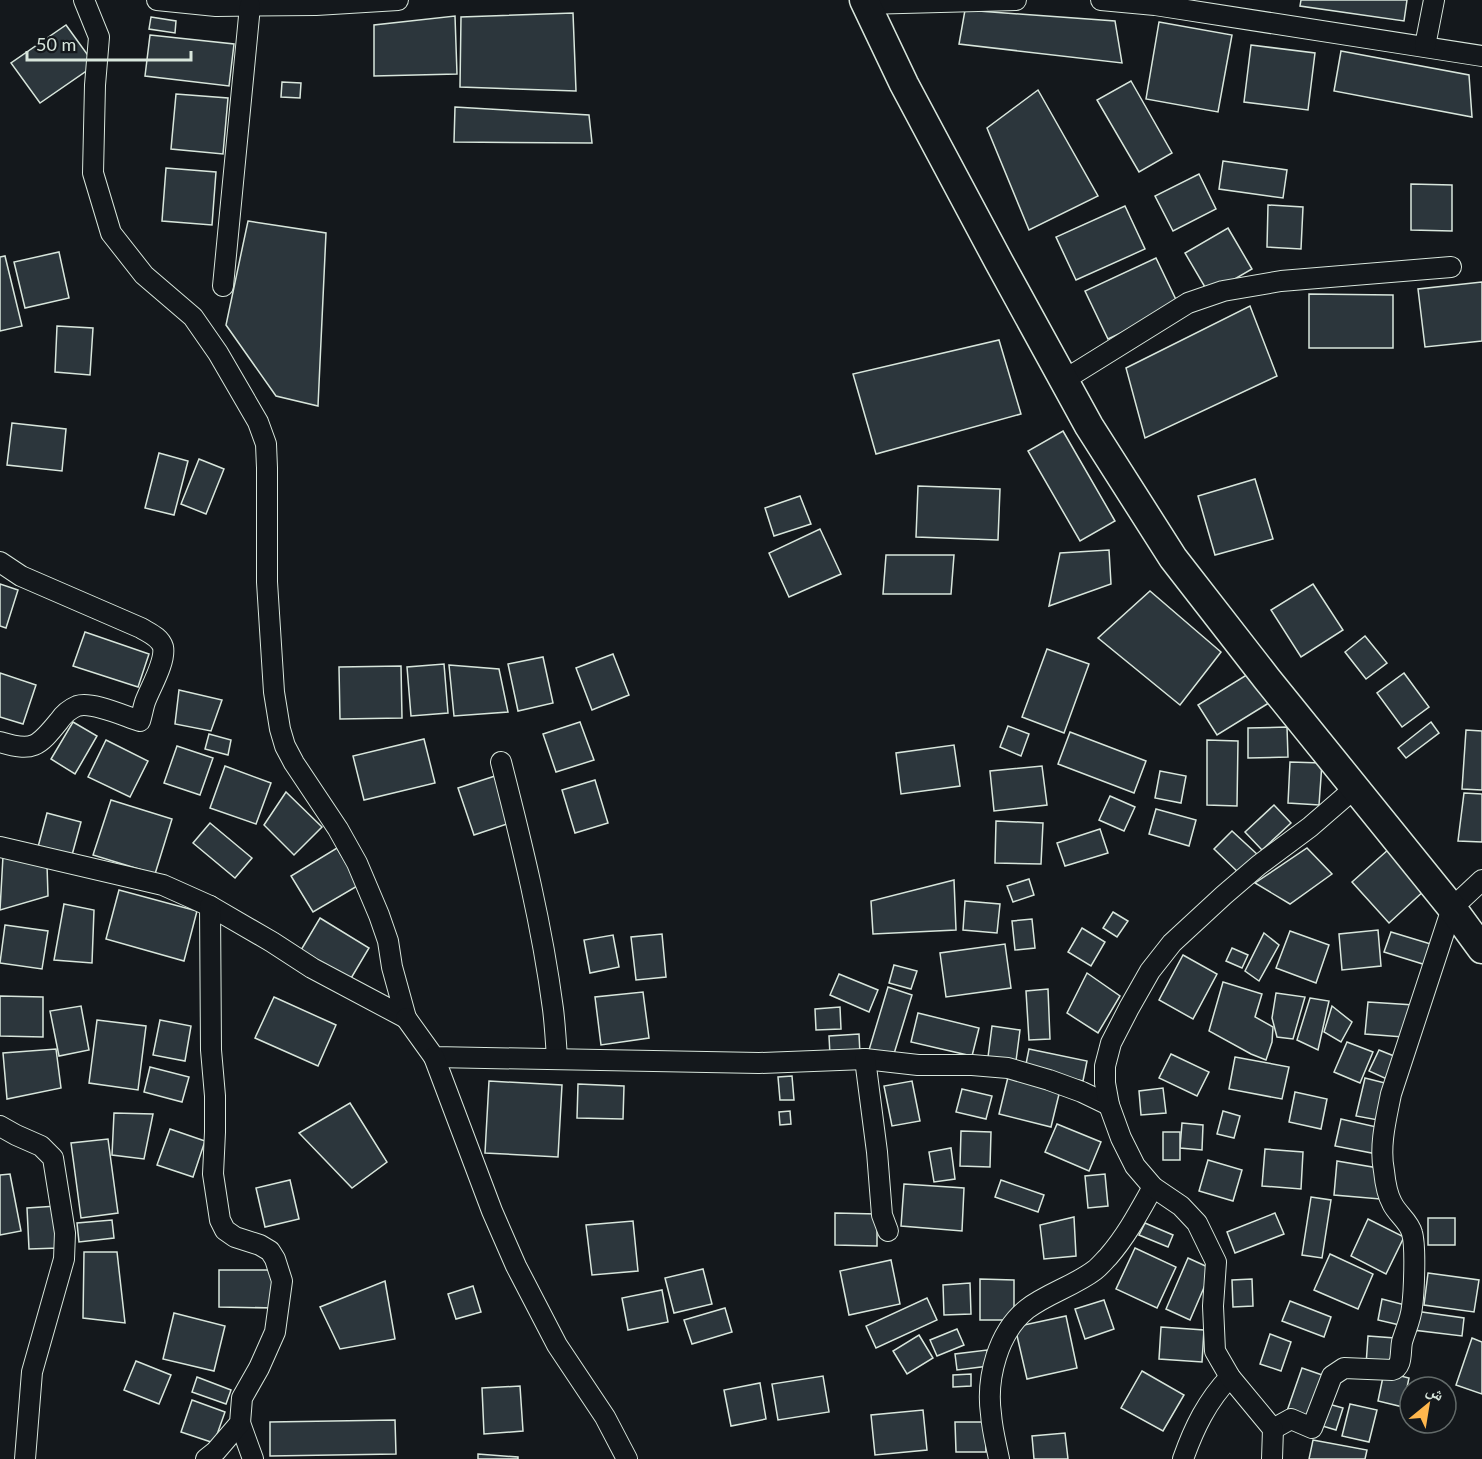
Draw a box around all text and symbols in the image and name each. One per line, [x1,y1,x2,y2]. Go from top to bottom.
scale bar [27,24,190,62]
text: 50 m [36,33,76,55]
north arrow [1398,1375,1458,1435]
text: ش [1423,1379,1448,1405]

